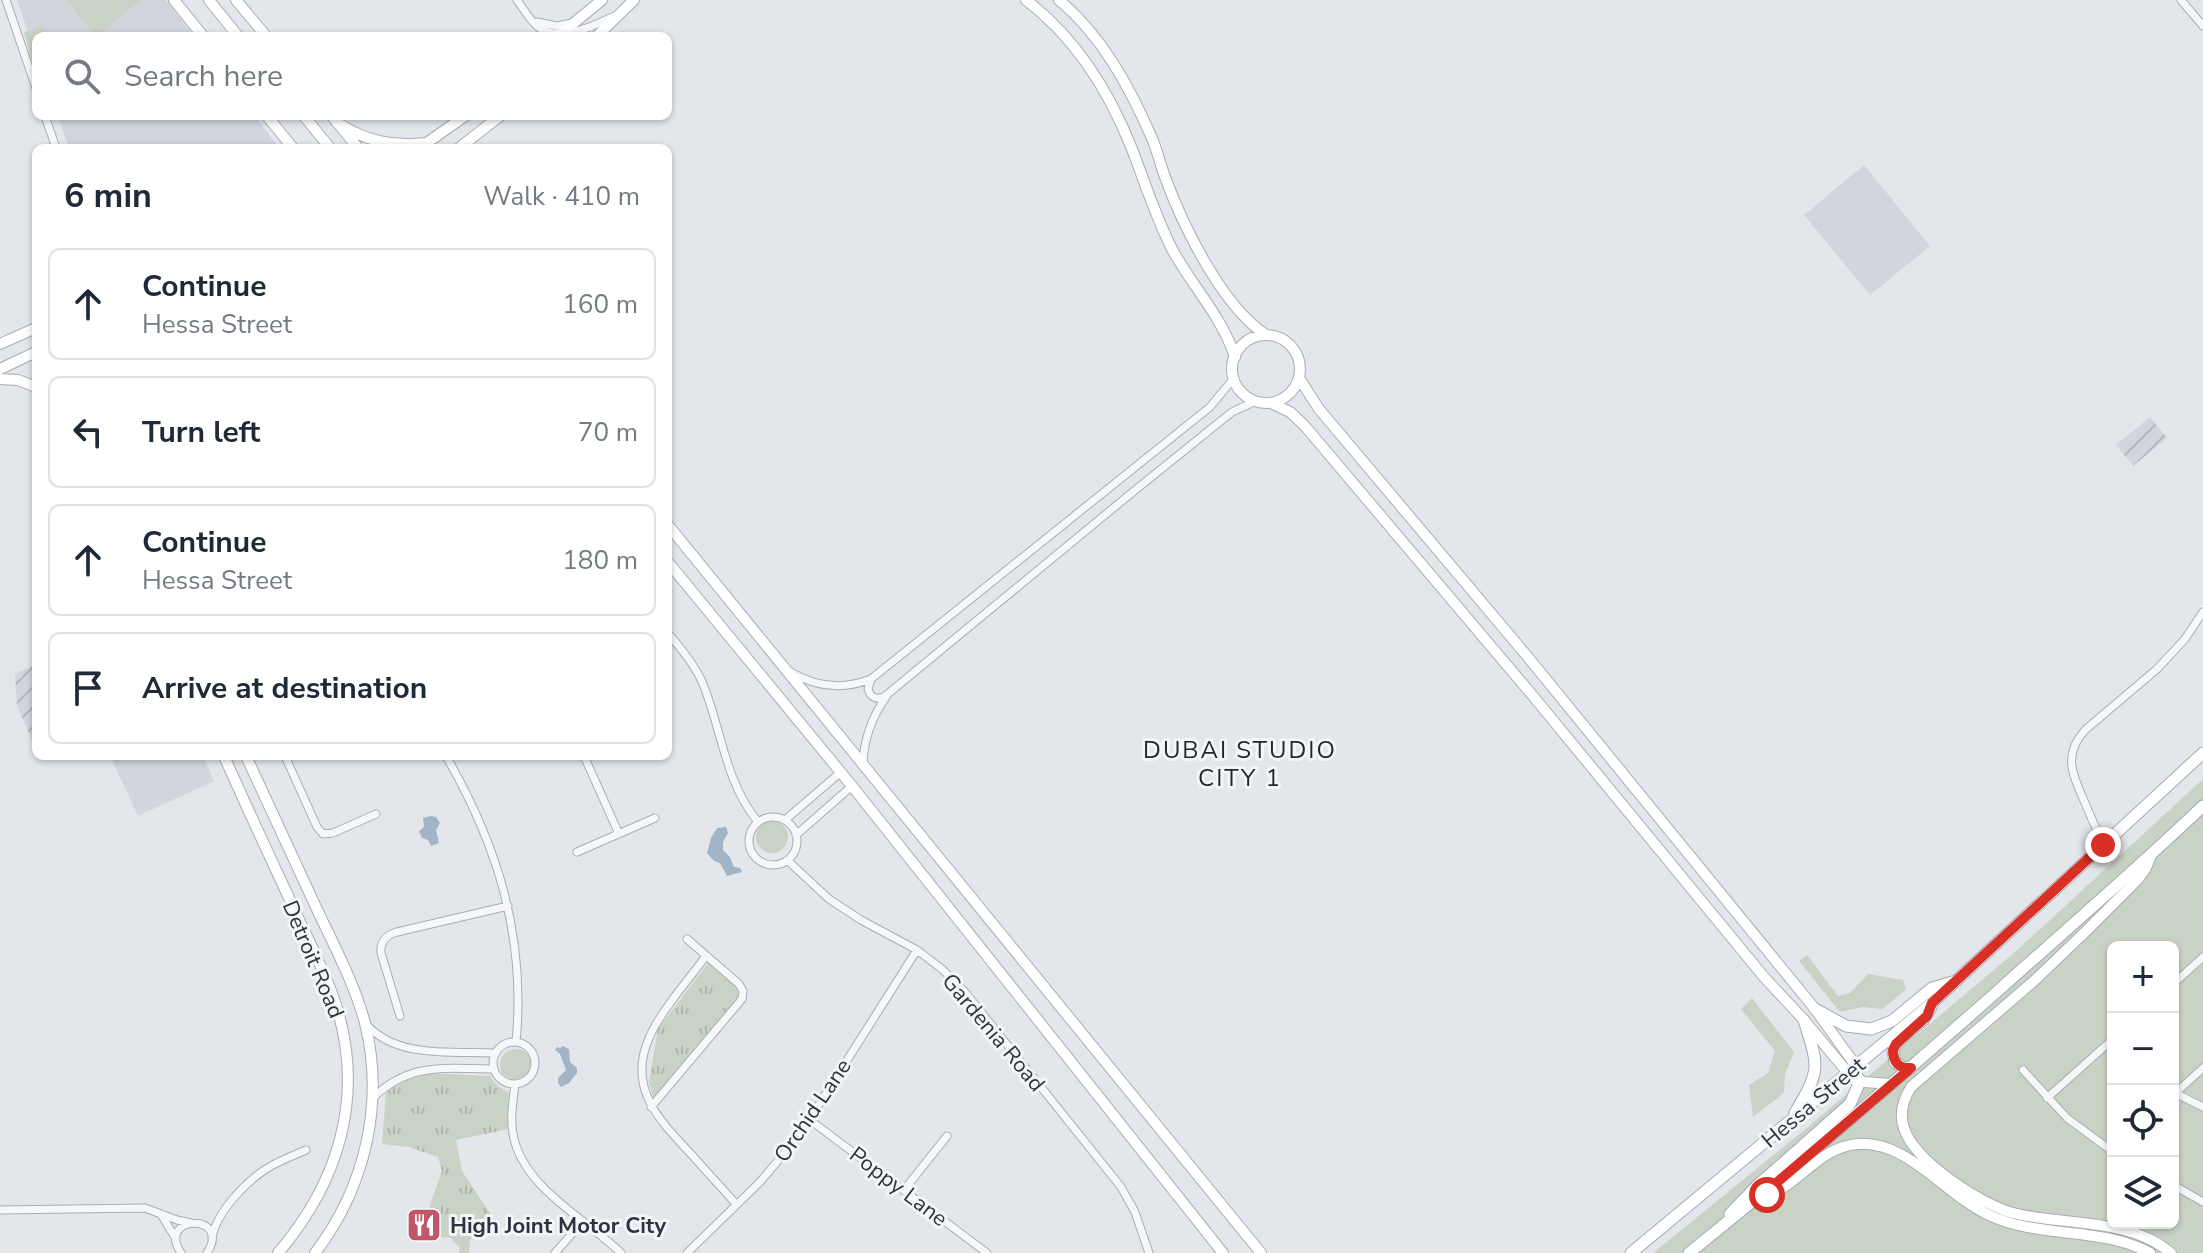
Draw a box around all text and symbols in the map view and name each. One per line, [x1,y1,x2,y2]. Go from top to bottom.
search box [32,32,672,120]
icon: search [60,54,104,98]
text: Search here [124,56,283,97]
text: 6 min [64,173,152,219]
text: Walk · 410 m [483,179,640,214]
text: Continue [142,266,267,307]
icon: ahead [66,282,110,326]
text: 160 m [562,287,638,322]
text: Hessa Street [142,307,292,342]
icon: left [66,410,110,454]
text: Turn left [142,412,260,453]
text: 70 m [578,415,638,450]
text: Continue [142,522,267,563]
icon: ahead [66,538,110,582]
text: 180 m [562,543,638,578]
text: Hessa Street [142,563,292,598]
icon: arrive [66,666,110,710]
text: Arrive at destination [142,668,427,709]
district label: DUBAI STUDIO CITY 1 [1143,734,1337,794]
route end [2085,827,2121,863]
street label: Detroit Road [275,896,351,1023]
map controls [2107,941,2179,1229]
button: + [2107,941,2179,1013]
street label: Gardenia Road [935,967,1052,1098]
button: − [2107,1013,2179,1085]
street label: Hessa Street [1755,1050,1872,1155]
street label: Orchid Lane [767,1053,858,1168]
button: locate [2107,1085,2179,1157]
street label: Poppy Lane [843,1140,954,1234]
button: layers [2107,1157,2179,1229]
route start [1749,1177,1785,1213]
restaurant icon: High Joint Motor City [405,1206,443,1244]
place label: High Joint Motor City [450,1211,666,1241]

